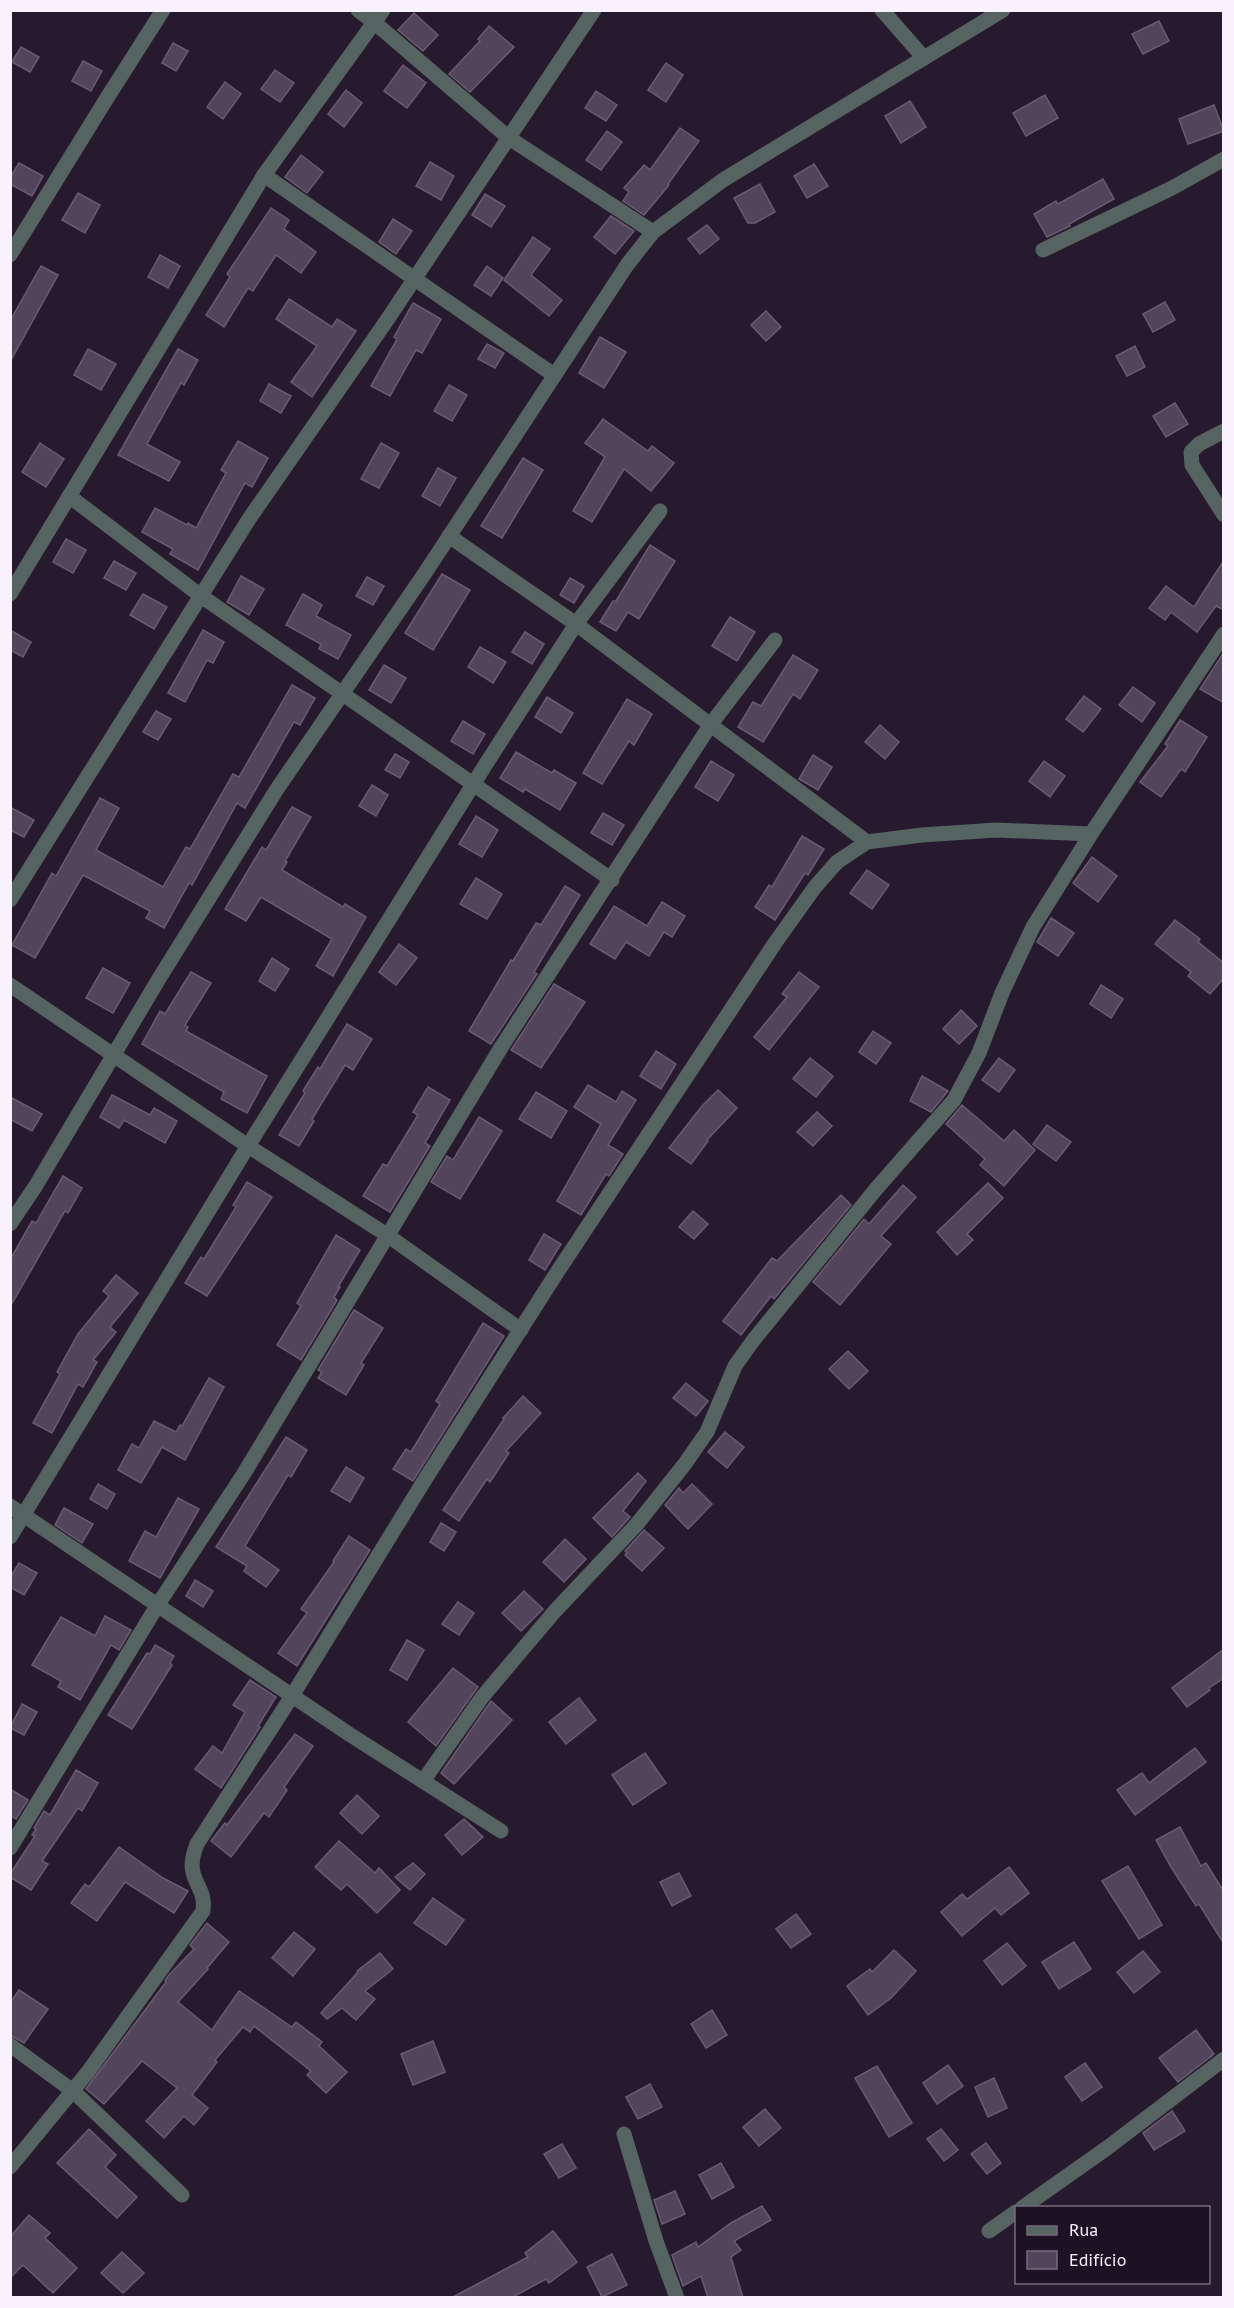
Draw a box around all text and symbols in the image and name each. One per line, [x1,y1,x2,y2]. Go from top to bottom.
legend [1015,2206,1210,2284]
text: Rua [1069,2218,1098,2241]
text: Edifício [1069,2248,1126,2271]

